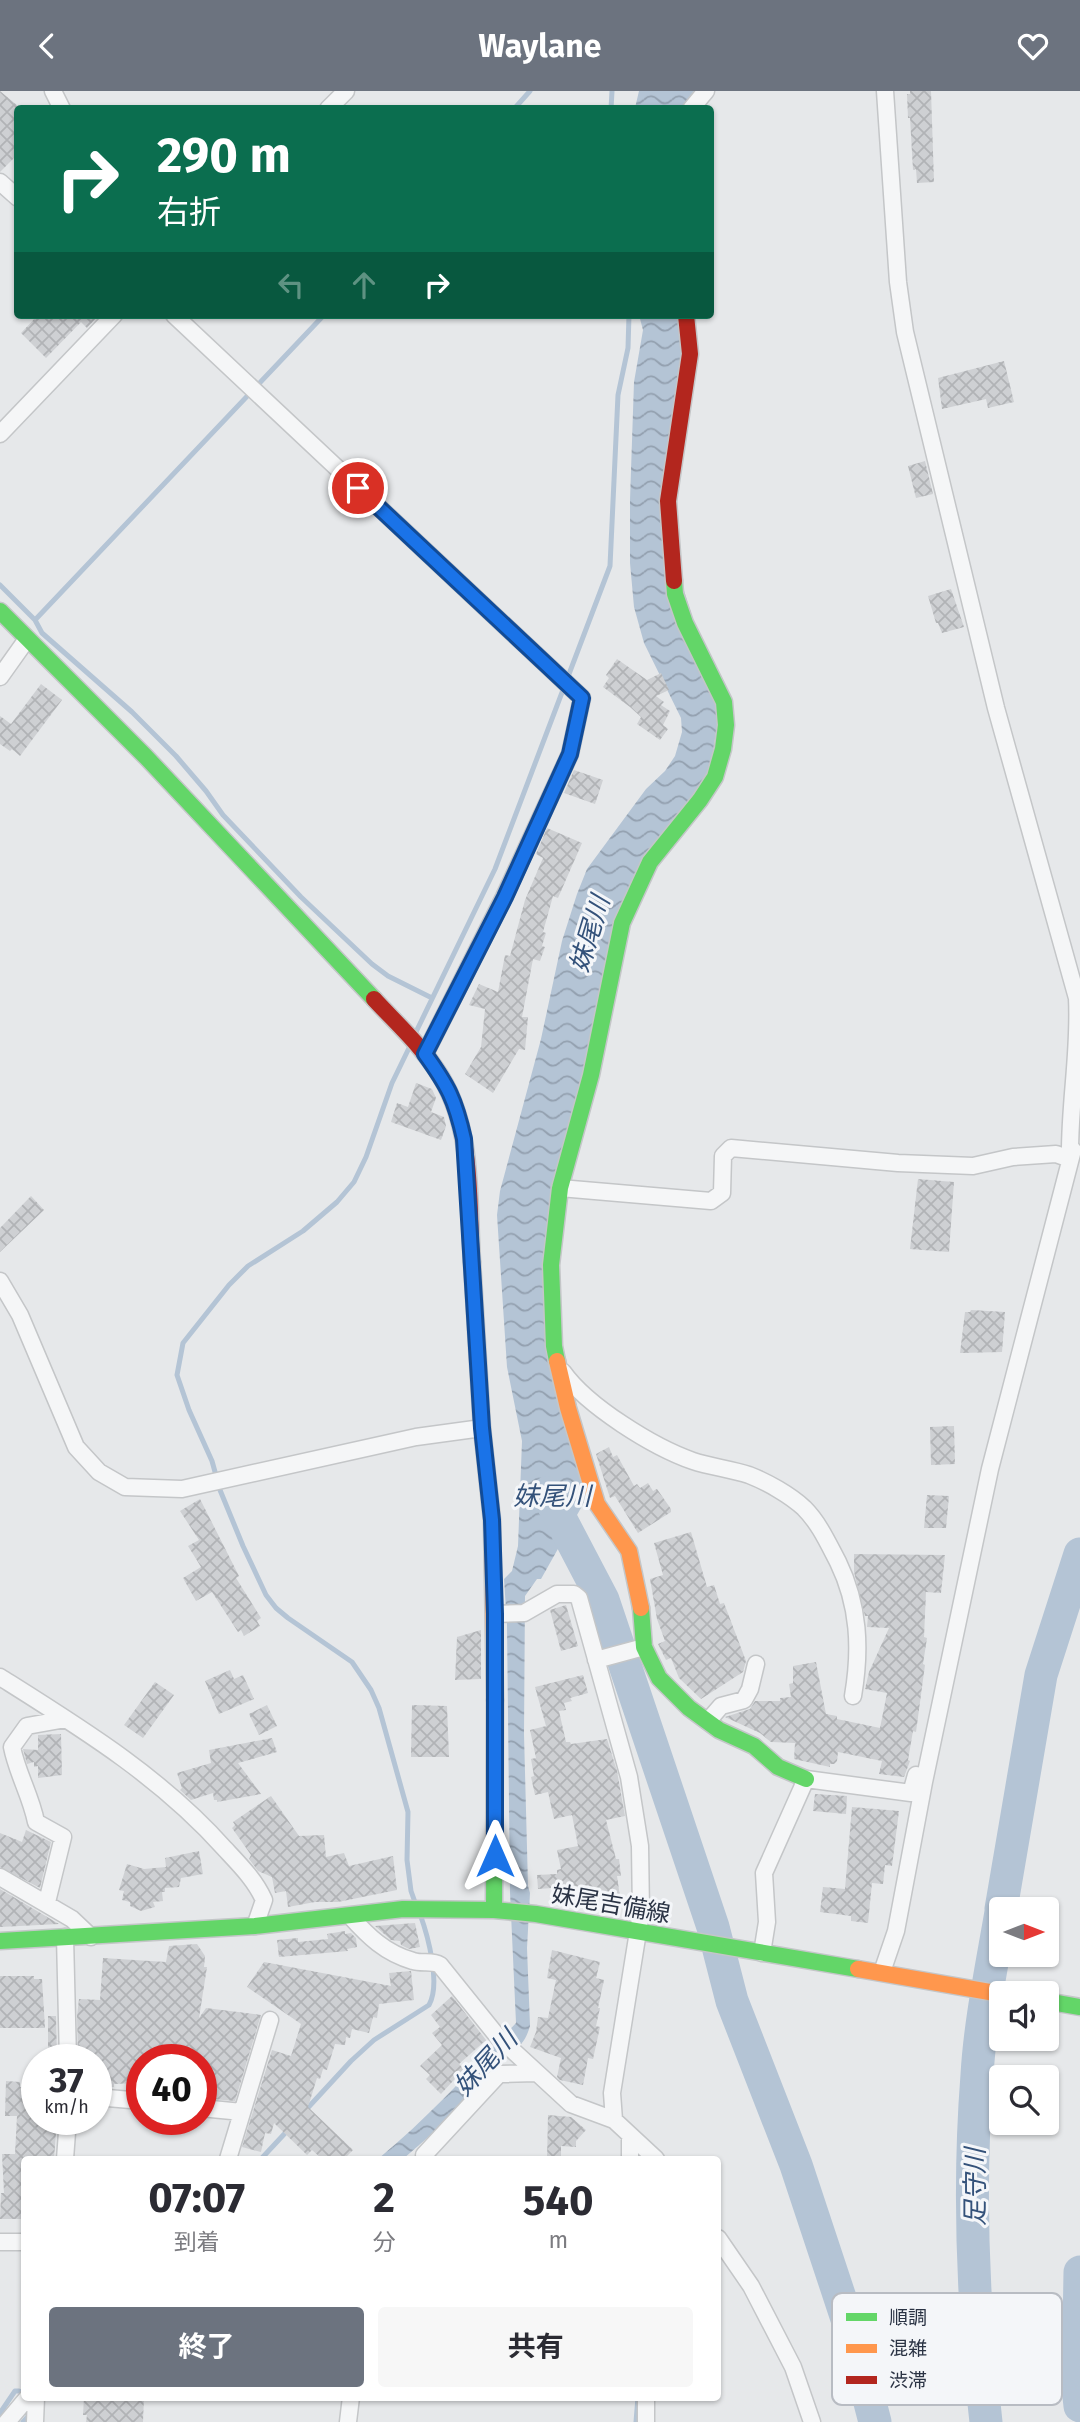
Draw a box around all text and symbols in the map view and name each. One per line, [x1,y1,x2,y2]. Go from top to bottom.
icon: back [28,27,66,65]
text: Waylane [479,27,601,65]
icon: heart [1014,27,1052,65]
text: 290 m [157,126,291,185]
icon: right [42,133,133,224]
text: 右折 [157,193,221,231]
icon: left [272,266,310,304]
icon: ahead [345,266,383,304]
icon: right [418,266,456,304]
pin [328,458,388,518]
icon: arrive [339,469,377,507]
water label: 妹尾川 [564,889,617,976]
water label: 妹尾川 [513,1481,594,1512]
position arrow [458,1819,532,1893]
street label: 妹尾吉備線 [549,1880,673,1928]
north arrow [989,1897,1059,1967]
map controls [989,1897,1059,2135]
button: sound [989,1981,1059,2051]
water label: 妹尾川 [448,2022,526,2102]
speed limit sign: 40 [126,2044,217,2135]
text: 37 [49,2059,84,2101]
button: search [989,2065,1059,2135]
text: km/h [44,2096,89,2118]
water label: 足守川 [960,2145,991,2226]
text: 07:07 [148,2173,245,2223]
text: 2 [373,2173,395,2223]
text: 540 [523,2176,594,2226]
text: m [548,2226,568,2254]
text: 到着 [174,2228,220,2256]
text: 分 [373,2228,396,2256]
legend [832,2293,1062,2405]
text: 順調 [889,2306,927,2329]
button: 終了 [49,2307,364,2387]
button: 共有 [378,2307,693,2387]
text: 混雑 [889,2337,927,2360]
text: 渋滞 [889,2369,927,2392]

